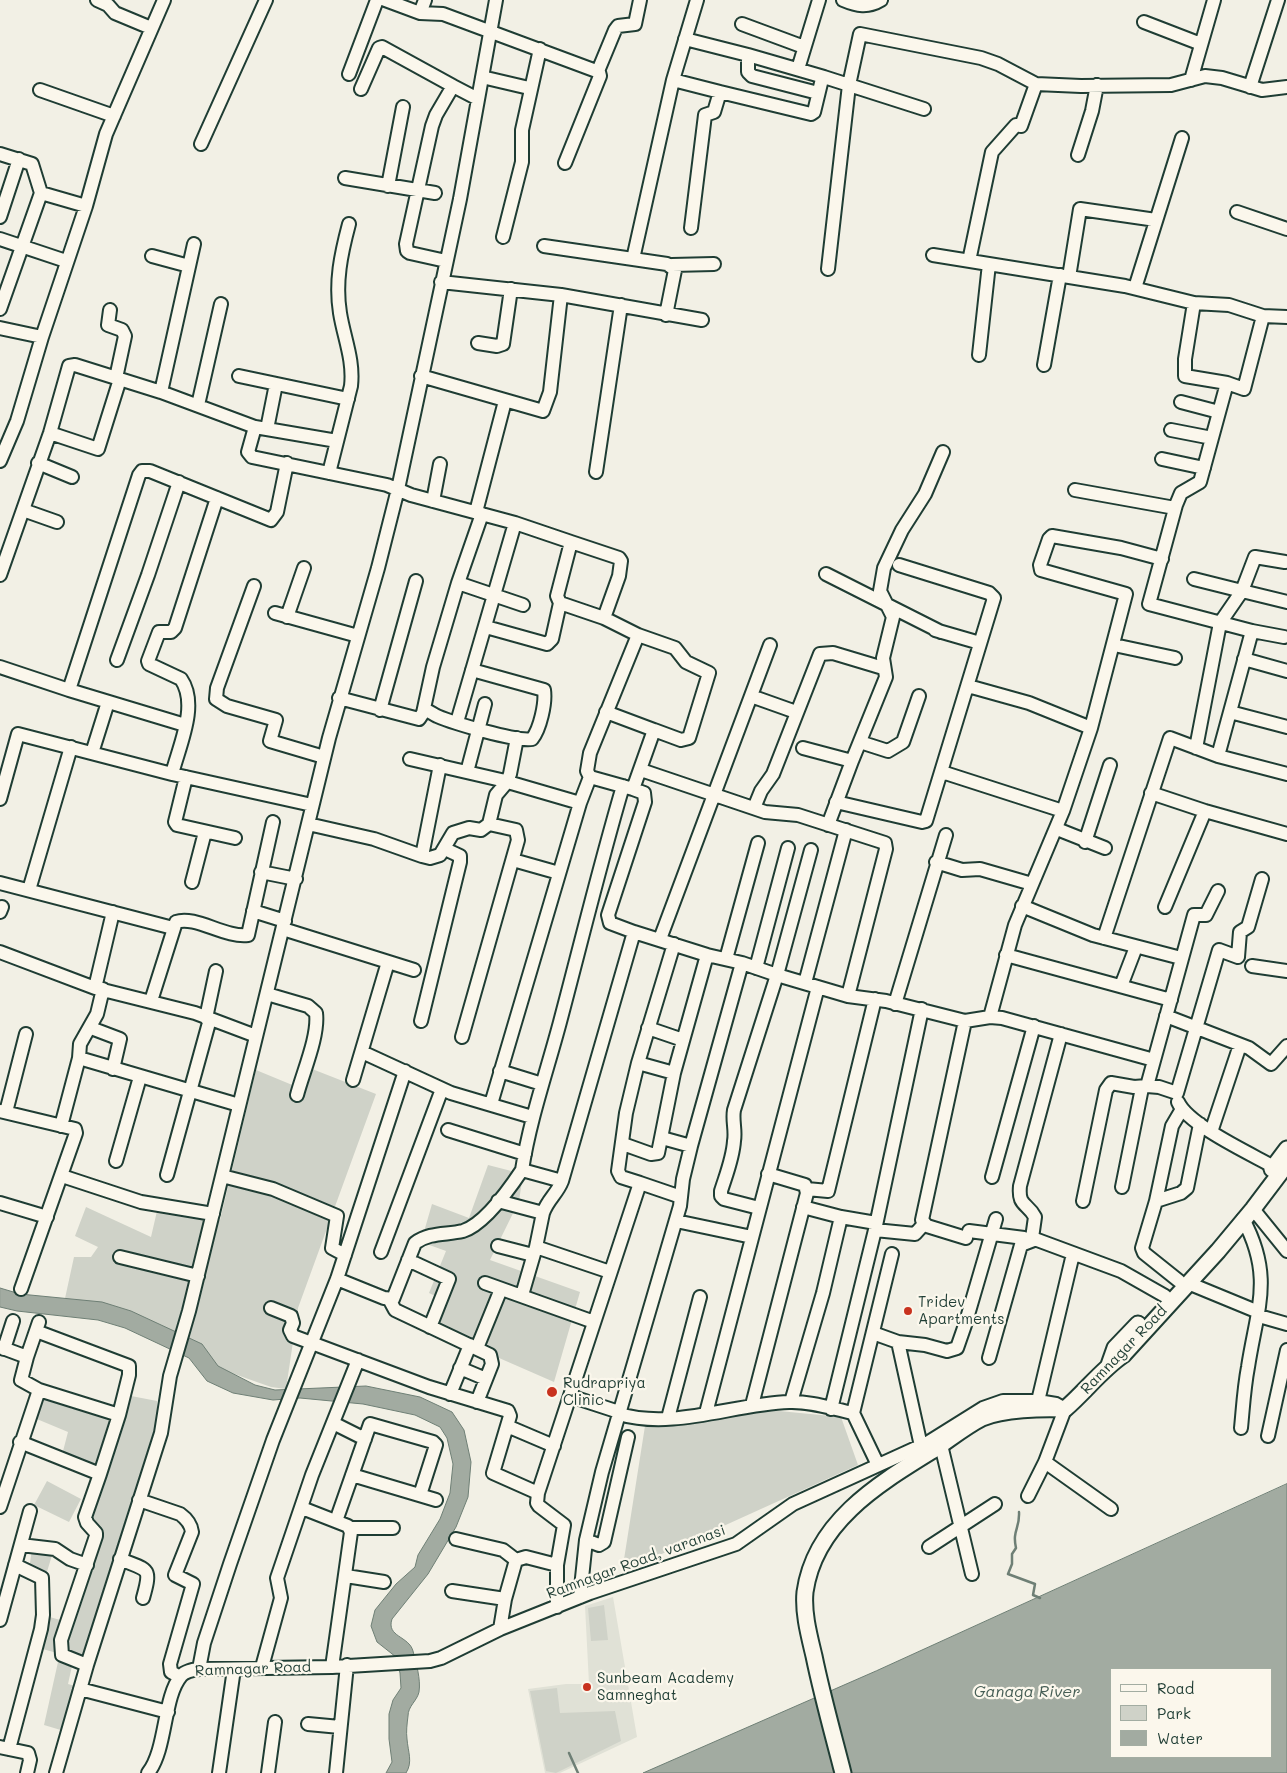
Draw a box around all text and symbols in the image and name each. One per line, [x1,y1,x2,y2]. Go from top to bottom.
place label: Tridev Apartments [918,1293,1005,1328]
street label: Ramnagar Road [1077,1302,1171,1398]
marker: Tridev Apartments [902,1305,914,1317]
place label: Rudrapriya Clinic [563,1374,646,1409]
marker: Rudrapriya Clinic [545,1385,559,1399]
street label: Ramnagar Road, varanasi [544,1521,728,1603]
street label: Ramnagar Road [195,1658,311,1680]
legend [1110,1668,1272,1758]
place label: Sunbeam Academy Samneghat [597,1669,734,1704]
text: Road [1157,1678,1194,1698]
marker: Sunbeam Academy Samneghat [581,1681,593,1693]
water label: Ganaga River [974,1682,1080,1702]
text: Park [1157,1703,1191,1723]
text: Water [1157,1728,1203,1748]

